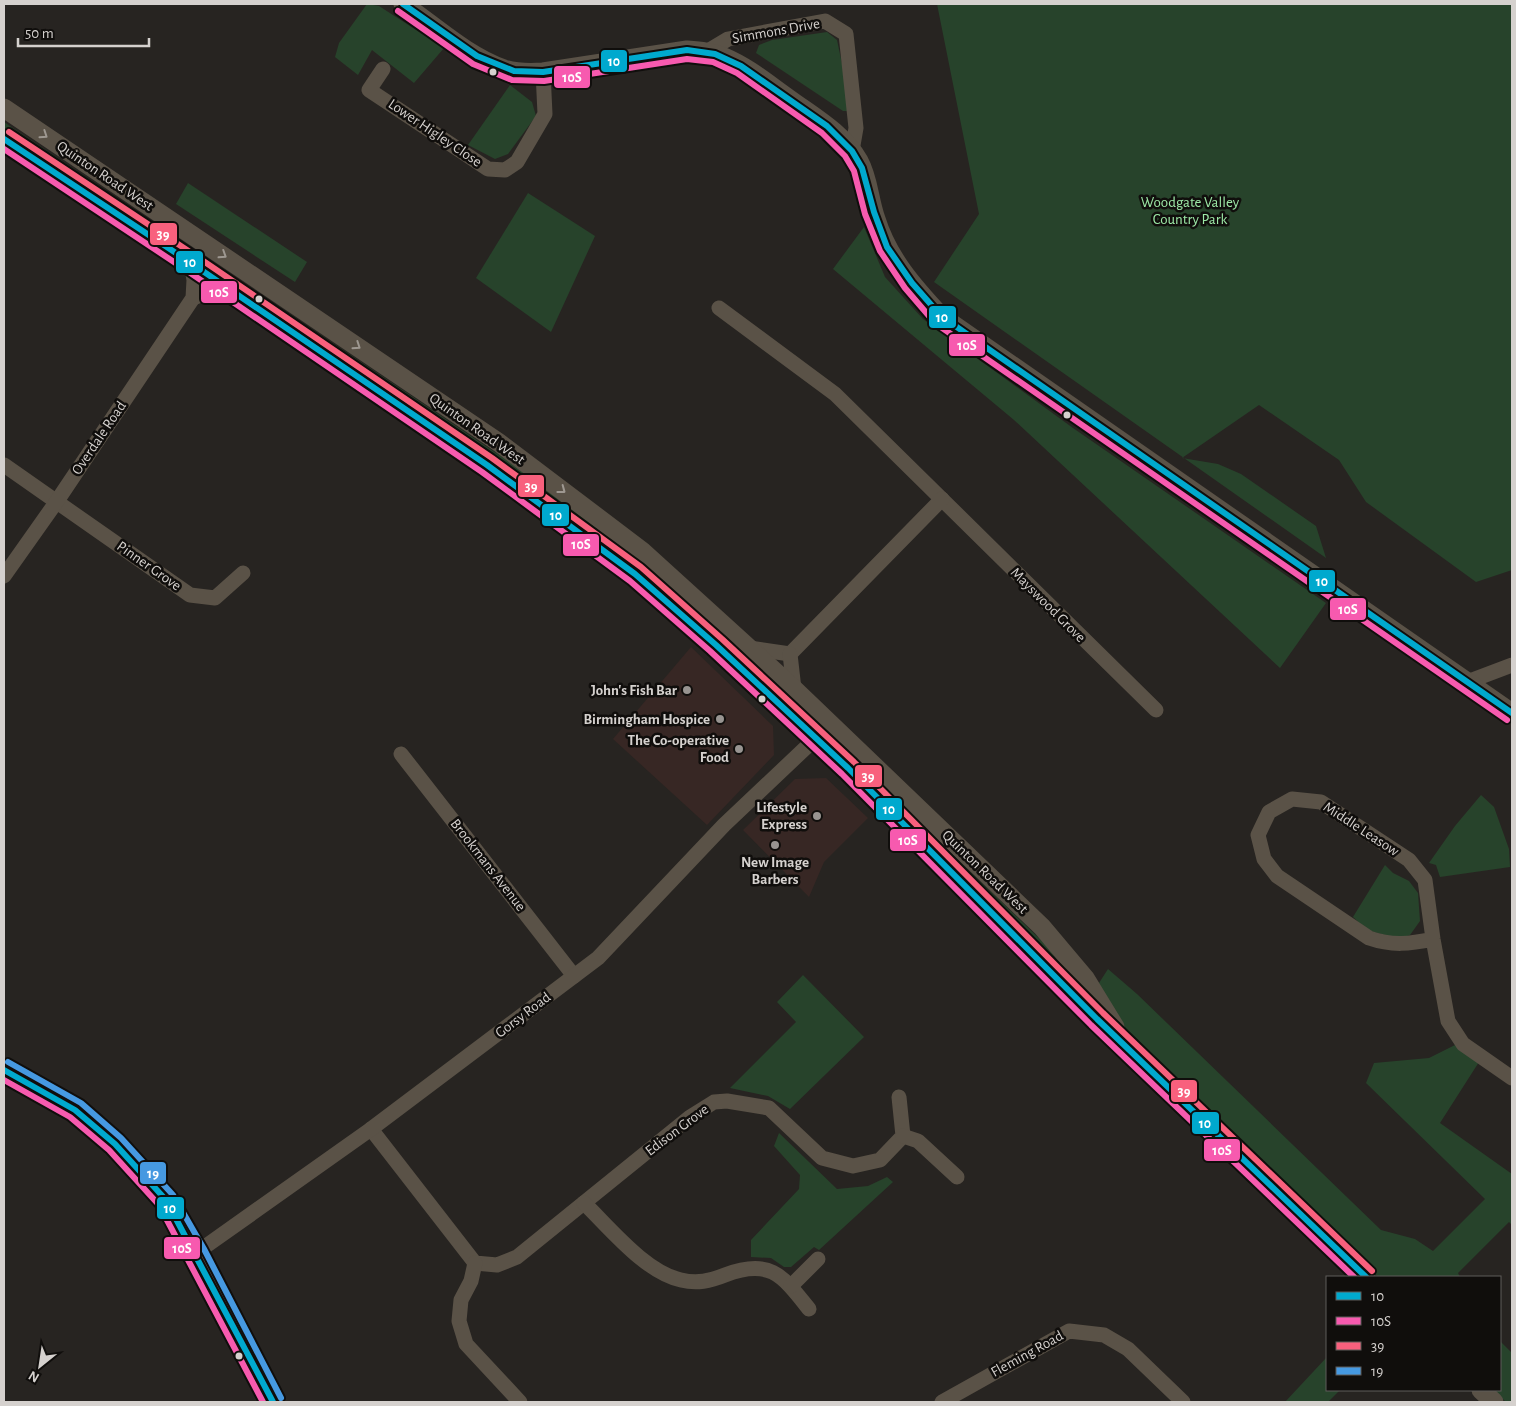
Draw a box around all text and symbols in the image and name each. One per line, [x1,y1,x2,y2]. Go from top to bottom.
scale bar [18,15,149,47]
street label: Simmons Drive [731,16,821,46]
text: 50 m [25,26,54,41]
line badge: 10 [600,49,628,73]
text: 10 [608,55,620,69]
line badge: 10S [553,65,591,89]
unlabelled marker [488,67,498,77]
text: 10S [562,71,582,85]
street label: Lower Higley Close [385,96,485,170]
one-way arrow [38,129,48,138]
street label: Quinton Road West [54,138,156,214]
park label: Woodgate Valley Country Park [1141,195,1240,227]
line badge: 39 [149,222,178,246]
text: 39 [157,228,170,242]
one-way arrow [217,249,226,258]
line badge: 10 [175,250,204,274]
text: 10 [184,256,196,270]
line badge: 10S [200,280,238,304]
text: 10S [209,286,229,300]
unlabelled marker [254,294,264,304]
line badge: 10 [928,305,957,329]
text: 10 [936,311,948,325]
line badge: 10S [948,333,986,357]
text: 10S [957,339,977,353]
one-way arrow [352,340,361,349]
street label: Quinton Road West [426,390,528,468]
street label: Overdale Road [69,398,129,477]
unlabelled marker [1062,410,1072,420]
line badge: 39 [517,474,545,498]
text: 39 [525,480,538,494]
one-way arrow [556,484,566,493]
line badge: 10 [541,503,570,527]
text: 10 [550,509,562,523]
line badge: 10S [562,533,600,557]
street label: Pinner Grove [114,538,184,594]
text: 10S [571,538,591,552]
street label: Mayswood Grove [1008,565,1088,645]
line badge: 10 [1308,569,1336,593]
text: 10 [1316,575,1328,589]
line badge: 10S [1329,597,1367,621]
text: 10S [1338,603,1358,617]
place label: John's Fish Bar [591,683,678,698]
marker: John's Fish Bar [681,684,693,696]
unlabelled marker [757,694,767,704]
place label: Birmingham Hospice [583,712,710,727]
marker: Birmingham Hospice [714,713,726,725]
place label: The Co-operative Food [627,733,729,765]
marker: The Co-operative Food [733,743,745,755]
line badge: 39 [854,764,883,788]
text: 39 [862,770,875,784]
line badge: 10 [875,797,903,821]
street label: Middle Leasow [1321,799,1401,859]
place label: Lifestyle Express [756,800,807,832]
text: 10 [883,803,895,817]
marker: Lifestyle Express [811,810,823,822]
street label: Brookmans Avenue [447,816,529,914]
street label: Quinton Road West [939,827,1031,917]
line badge: 10S [889,828,927,852]
text: 10S [898,834,918,848]
marker: New Image Barbers [769,839,781,851]
place label: New Image Barbers [741,855,809,887]
street label: Gorsy Road [493,989,554,1041]
line badge: 39 [1170,1079,1198,1103]
text: 39 [1178,1085,1191,1099]
street label: Edison Grove [643,1101,712,1159]
line badge: 10 [1191,1111,1220,1135]
text: 10 [1199,1117,1211,1131]
line badge: 10S [1203,1138,1241,1162]
text: 10S [1212,1144,1232,1158]
line badge: 19 [139,1161,167,1185]
text: 19 [147,1167,159,1181]
line badge: 10 [156,1196,185,1220]
text: 10 [164,1202,176,1216]
line badge: 10S [163,1236,201,1260]
text: 10S [172,1242,192,1256]
legend [1326,1276,1501,1391]
text: 10 [1371,1289,1384,1304]
text: 10S [1371,1314,1391,1329]
street label: Fleming Road [988,1328,1066,1380]
text: 39 [1371,1339,1384,1354]
north arrow [15,1341,65,1391]
unlabelled marker [234,1351,244,1361]
text: 19 [1371,1364,1383,1379]
text: N [26,1368,42,1385]

